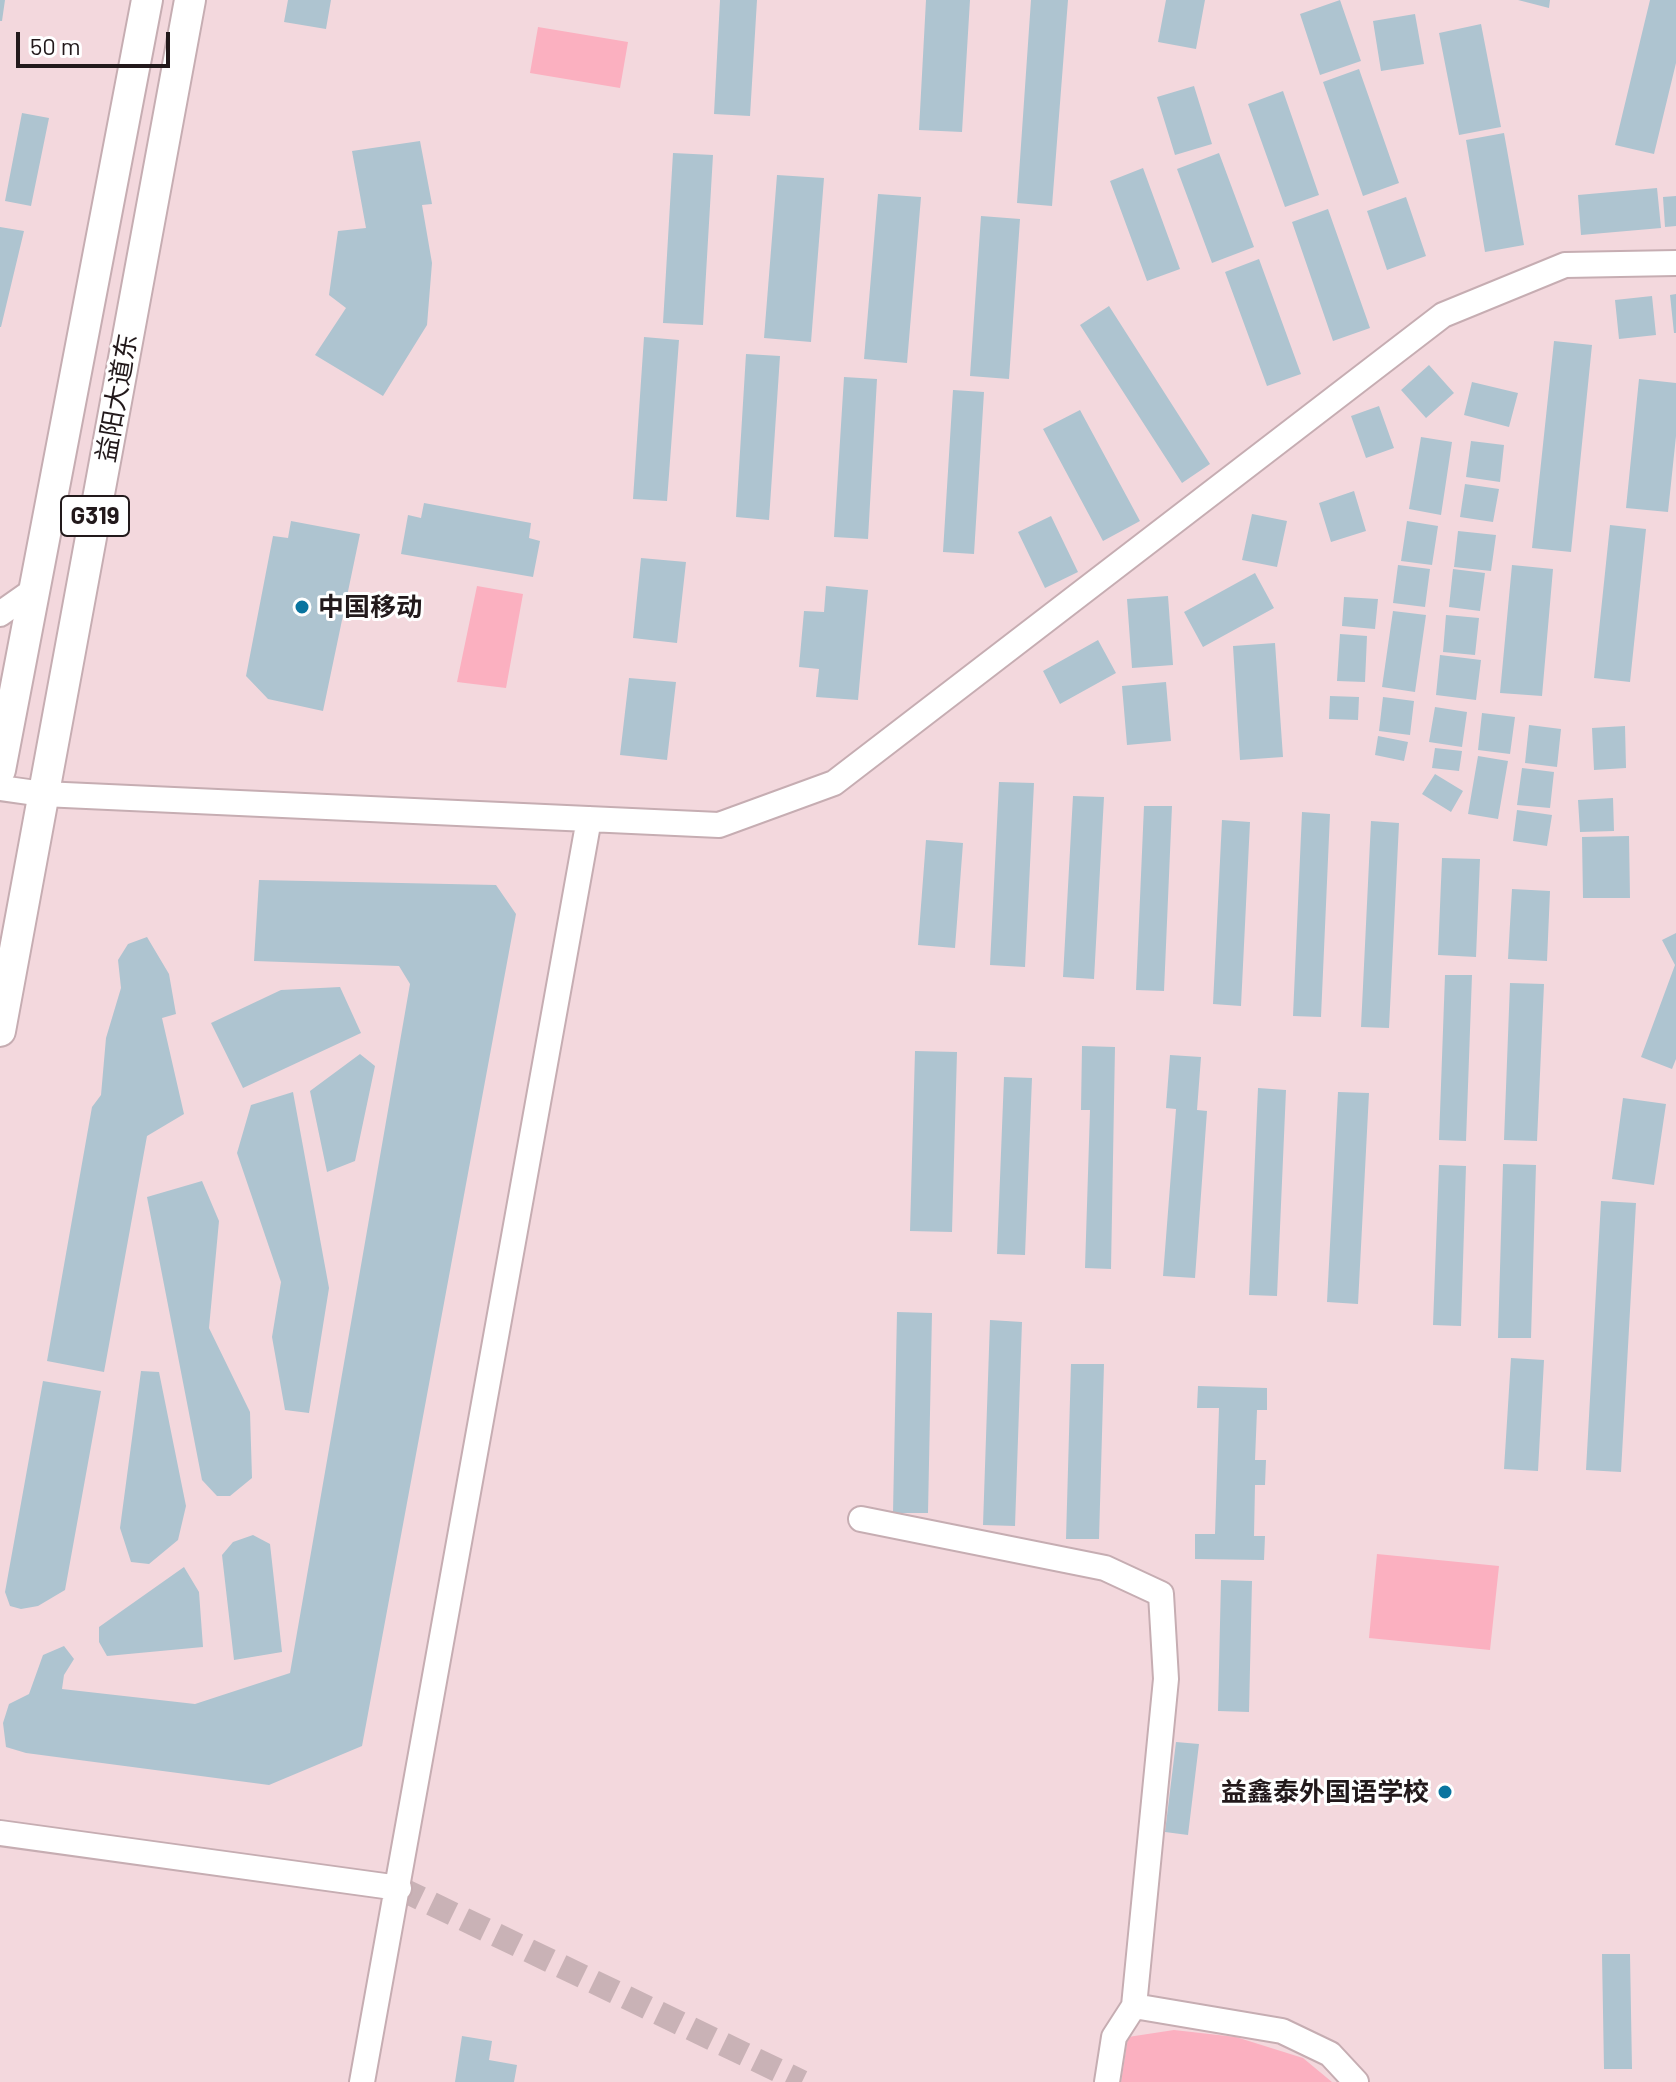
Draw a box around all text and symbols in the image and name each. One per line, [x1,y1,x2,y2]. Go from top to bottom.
scale bar [20,16,174,66]
text: 50 m [30,31,81,60]
street label: 益阳大道东 [90,331,144,465]
road number: G319 [61,496,129,536]
place label: 中国移动 [318,591,422,623]
marker: 中国移动 [293,598,311,616]
place label: 益鑫泰外国语学校 [1221,1776,1429,1808]
marker: 益鑫泰外国语学校 [1436,1783,1454,1801]

